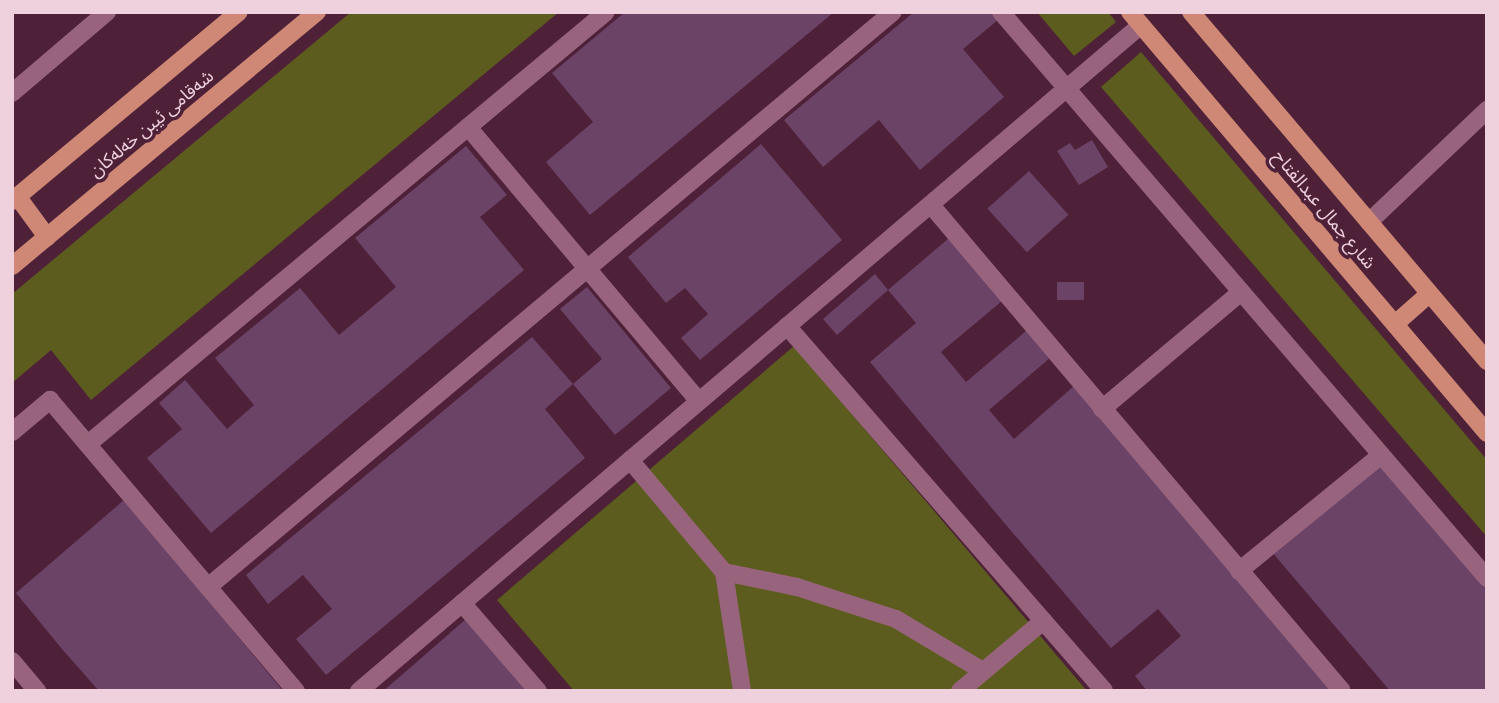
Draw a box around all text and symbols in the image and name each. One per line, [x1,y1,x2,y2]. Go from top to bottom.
street label: شەقامی ئیبن خەلەکان [84,65,218,181]
street label: شارع جمال عبدالفتاح [1269,145,1381,273]

